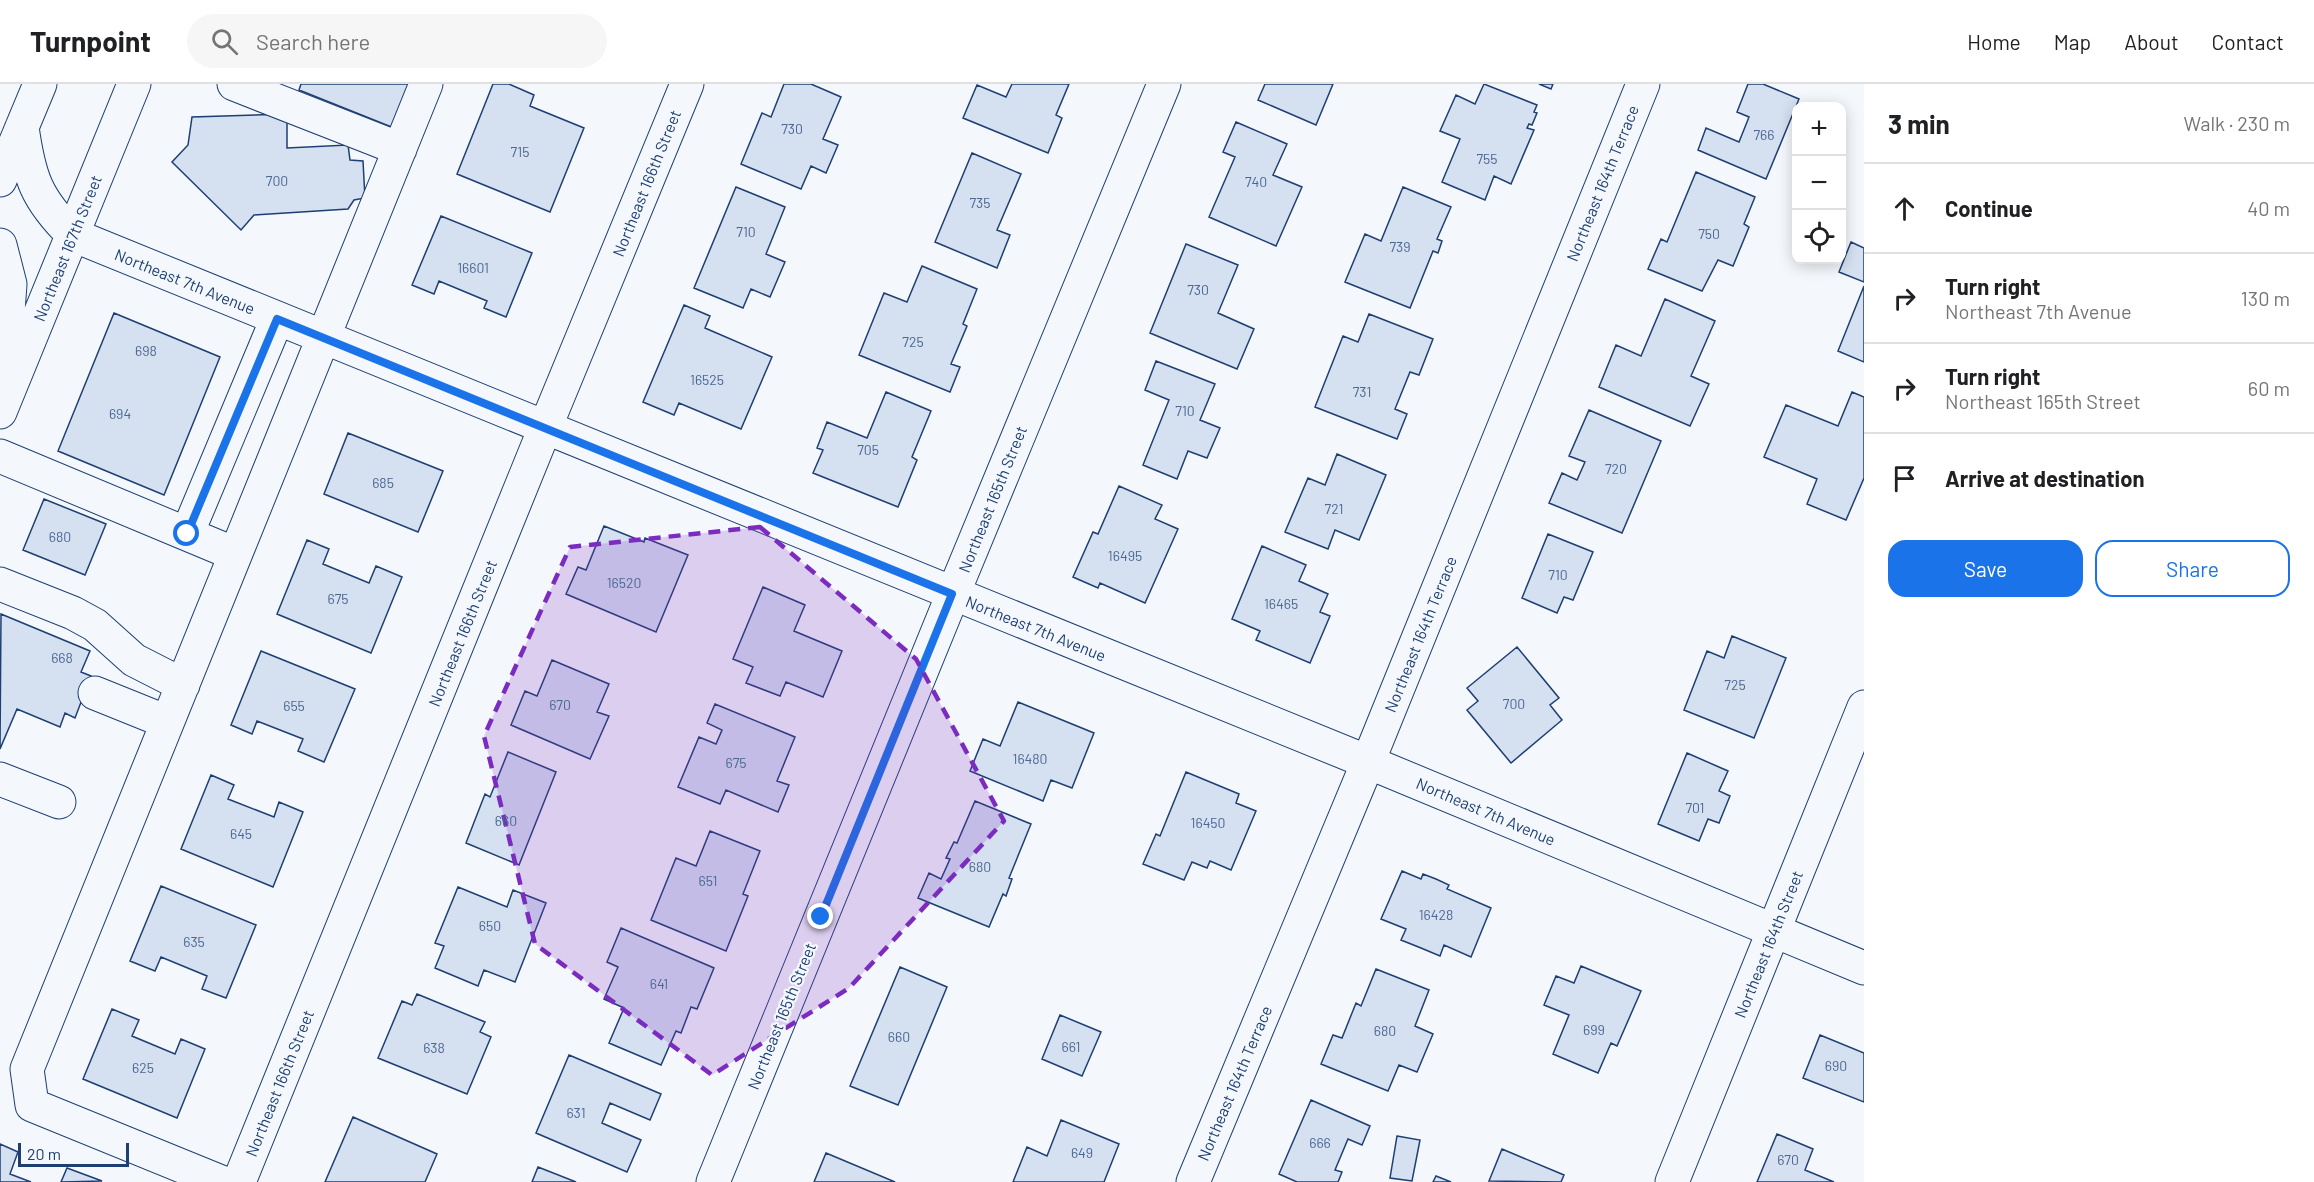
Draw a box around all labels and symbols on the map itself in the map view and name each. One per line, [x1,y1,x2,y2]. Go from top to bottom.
street label: Northeast 164th Terrace [1562,102,1642,264]
street label: Northeast 166th Street [608,107,684,259]
house number: 730 [781,120,803,137]
house number: 766 [1753,126,1775,143]
house number: 715 [511,143,529,160]
house number: 755 [1476,150,1498,167]
street label: Northeast 167th Street [29,172,105,324]
house number: 700 [266,172,288,189]
house number: 740 [1245,173,1267,190]
house number: 735 [969,194,991,211]
house number: 710 [736,223,756,240]
house number: 750 [1698,225,1720,242]
house number: 739 [1389,238,1411,255]
street label: Northeast 7th Avenue [112,244,258,318]
house number: 16601 [457,259,489,276]
house number: 730 [1187,281,1209,298]
house number: 725 [902,333,924,350]
house number: 698 [135,342,157,359]
house number: 16525 [690,371,724,388]
house number: 731 [1353,383,1371,400]
house number: 710 [1175,402,1195,419]
house number: 694 [109,405,131,422]
street label: Northeast 165th Street [954,423,1030,575]
house number: 705 [857,441,879,458]
house number: 720 [1605,460,1627,477]
house number: 685 [372,474,394,491]
house number: 721 [1325,500,1343,517]
route start [173,520,199,546]
house number: 680 [49,528,71,545]
house number: 16495 [1108,547,1142,564]
street label: Northeast 164th Terrace [1380,553,1460,715]
street label: Northeast 166th Street [424,557,500,709]
house number: 710 [1548,566,1568,583]
house number: 16520 [607,574,641,591]
house number: 675 [327,590,349,607]
street label: Northeast 7th Avenue [963,591,1109,665]
house number: 16465 [1264,595,1298,612]
house number: 668 [51,649,73,666]
house number: 725 [1724,676,1746,693]
house number: 700 [1503,695,1525,712]
house number: 670 [549,696,571,713]
house number: 655 [283,697,305,714]
house number: 16480 [1012,750,1048,767]
house number: 675 [725,754,747,771]
street label: Northeast 7th Avenue [1414,773,1558,849]
house number: 701 [1685,799,1705,816]
house number: 660 [495,812,517,829]
house number: 16450 [1191,814,1225,831]
house number: 645 [230,825,252,842]
house number: 680 [969,858,991,875]
street label: Northeast 164th Street [1730,868,1806,1020]
house number: 651 [699,872,717,889]
route end [807,903,833,929]
house number: 16428 [1419,906,1453,923]
house number: 650 [479,917,501,934]
house number: 635 [183,933,205,950]
street label: Northeast 165th Street [743,940,819,1092]
house number: 641 [650,975,668,992]
street label: Northeast 164th Terrace [1193,1003,1275,1163]
street label: Northeast 166th Street [241,1007,317,1159]
house number: 699 [1583,1021,1605,1038]
house number: 680 [1374,1022,1396,1039]
house number: 660 [888,1028,910,1045]
house number: 661 [1061,1038,1081,1055]
house number: 638 [423,1039,445,1056]
house number: 690 [1825,1057,1847,1074]
house number: 625 [132,1059,154,1076]
house number: 631 [566,1104,586,1121]
house number: 666 [1309,1134,1331,1151]
scale bar [18,1140,129,1168]
house number: 649 [1071,1144,1093,1161]
house number: 670 [1777,1151,1799,1168]

